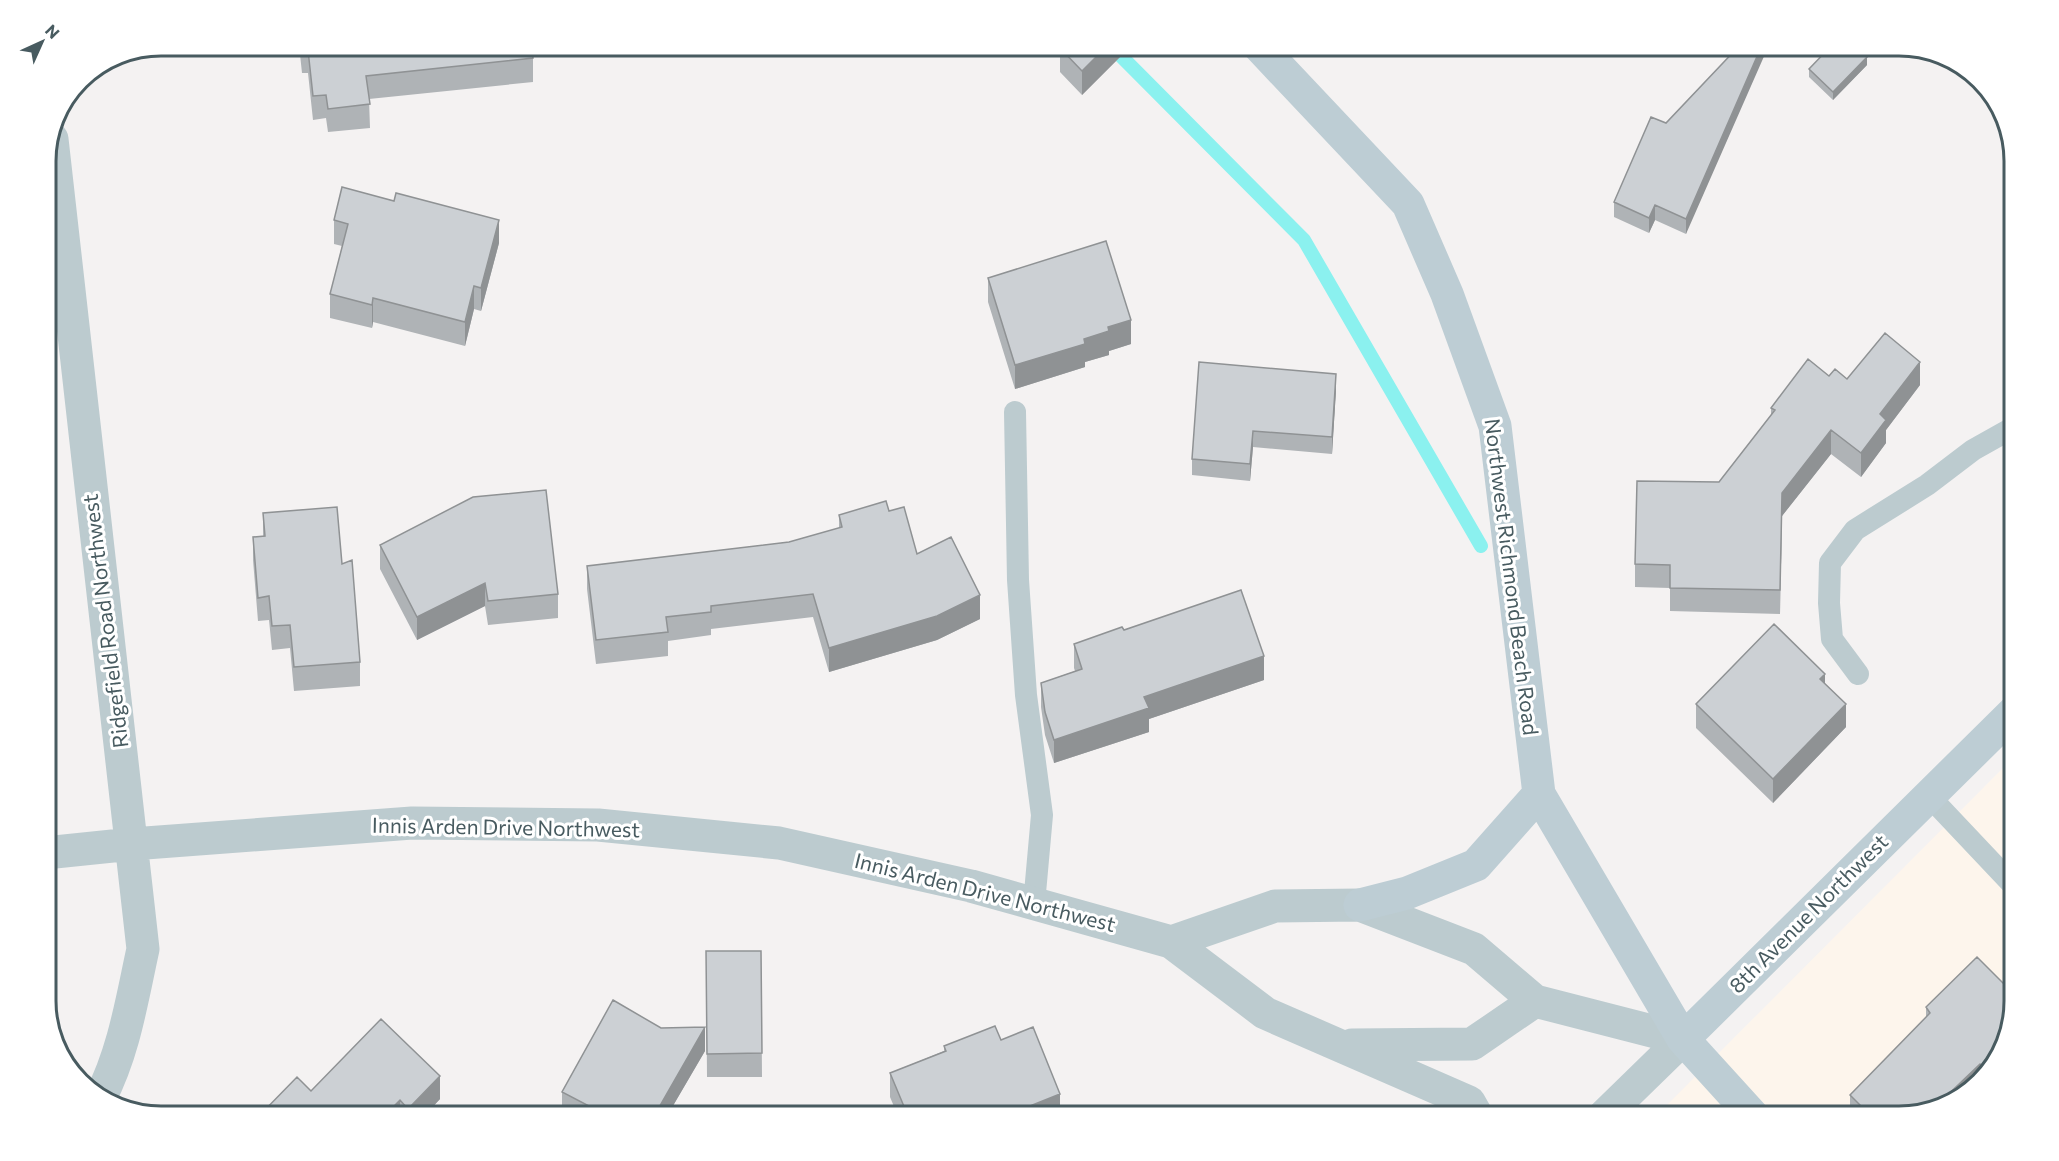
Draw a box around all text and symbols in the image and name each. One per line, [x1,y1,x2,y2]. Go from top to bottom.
north arrow [12,12,72,72]
text: N [42,20,64,42]
street label: Northwest Richmond Beach Road [1481,417,1544,737]
street label: Ridgefield Road Northwest [77,493,133,750]
street label: Innis Arden Drive Northwest [372,812,640,841]
street label: 8th Avenue Northwest [1723,828,1893,998]
street label: Innis Arden Drive Northwest [852,847,1119,936]

